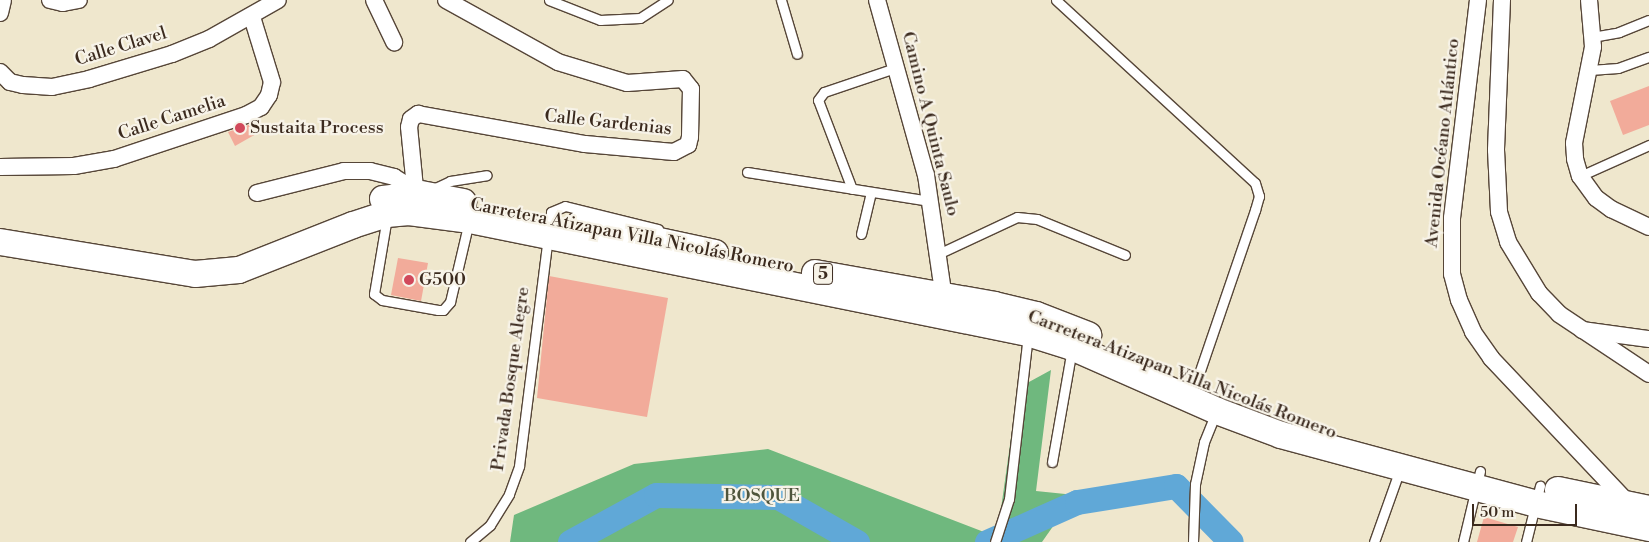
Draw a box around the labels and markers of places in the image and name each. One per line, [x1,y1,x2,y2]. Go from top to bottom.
place label: Sustaita Process [250,117,384,139]
marker: Sustaita Process [234,122,246,134]
place label: G500 [419,269,466,291]
marker: G500 [403,274,415,286]

